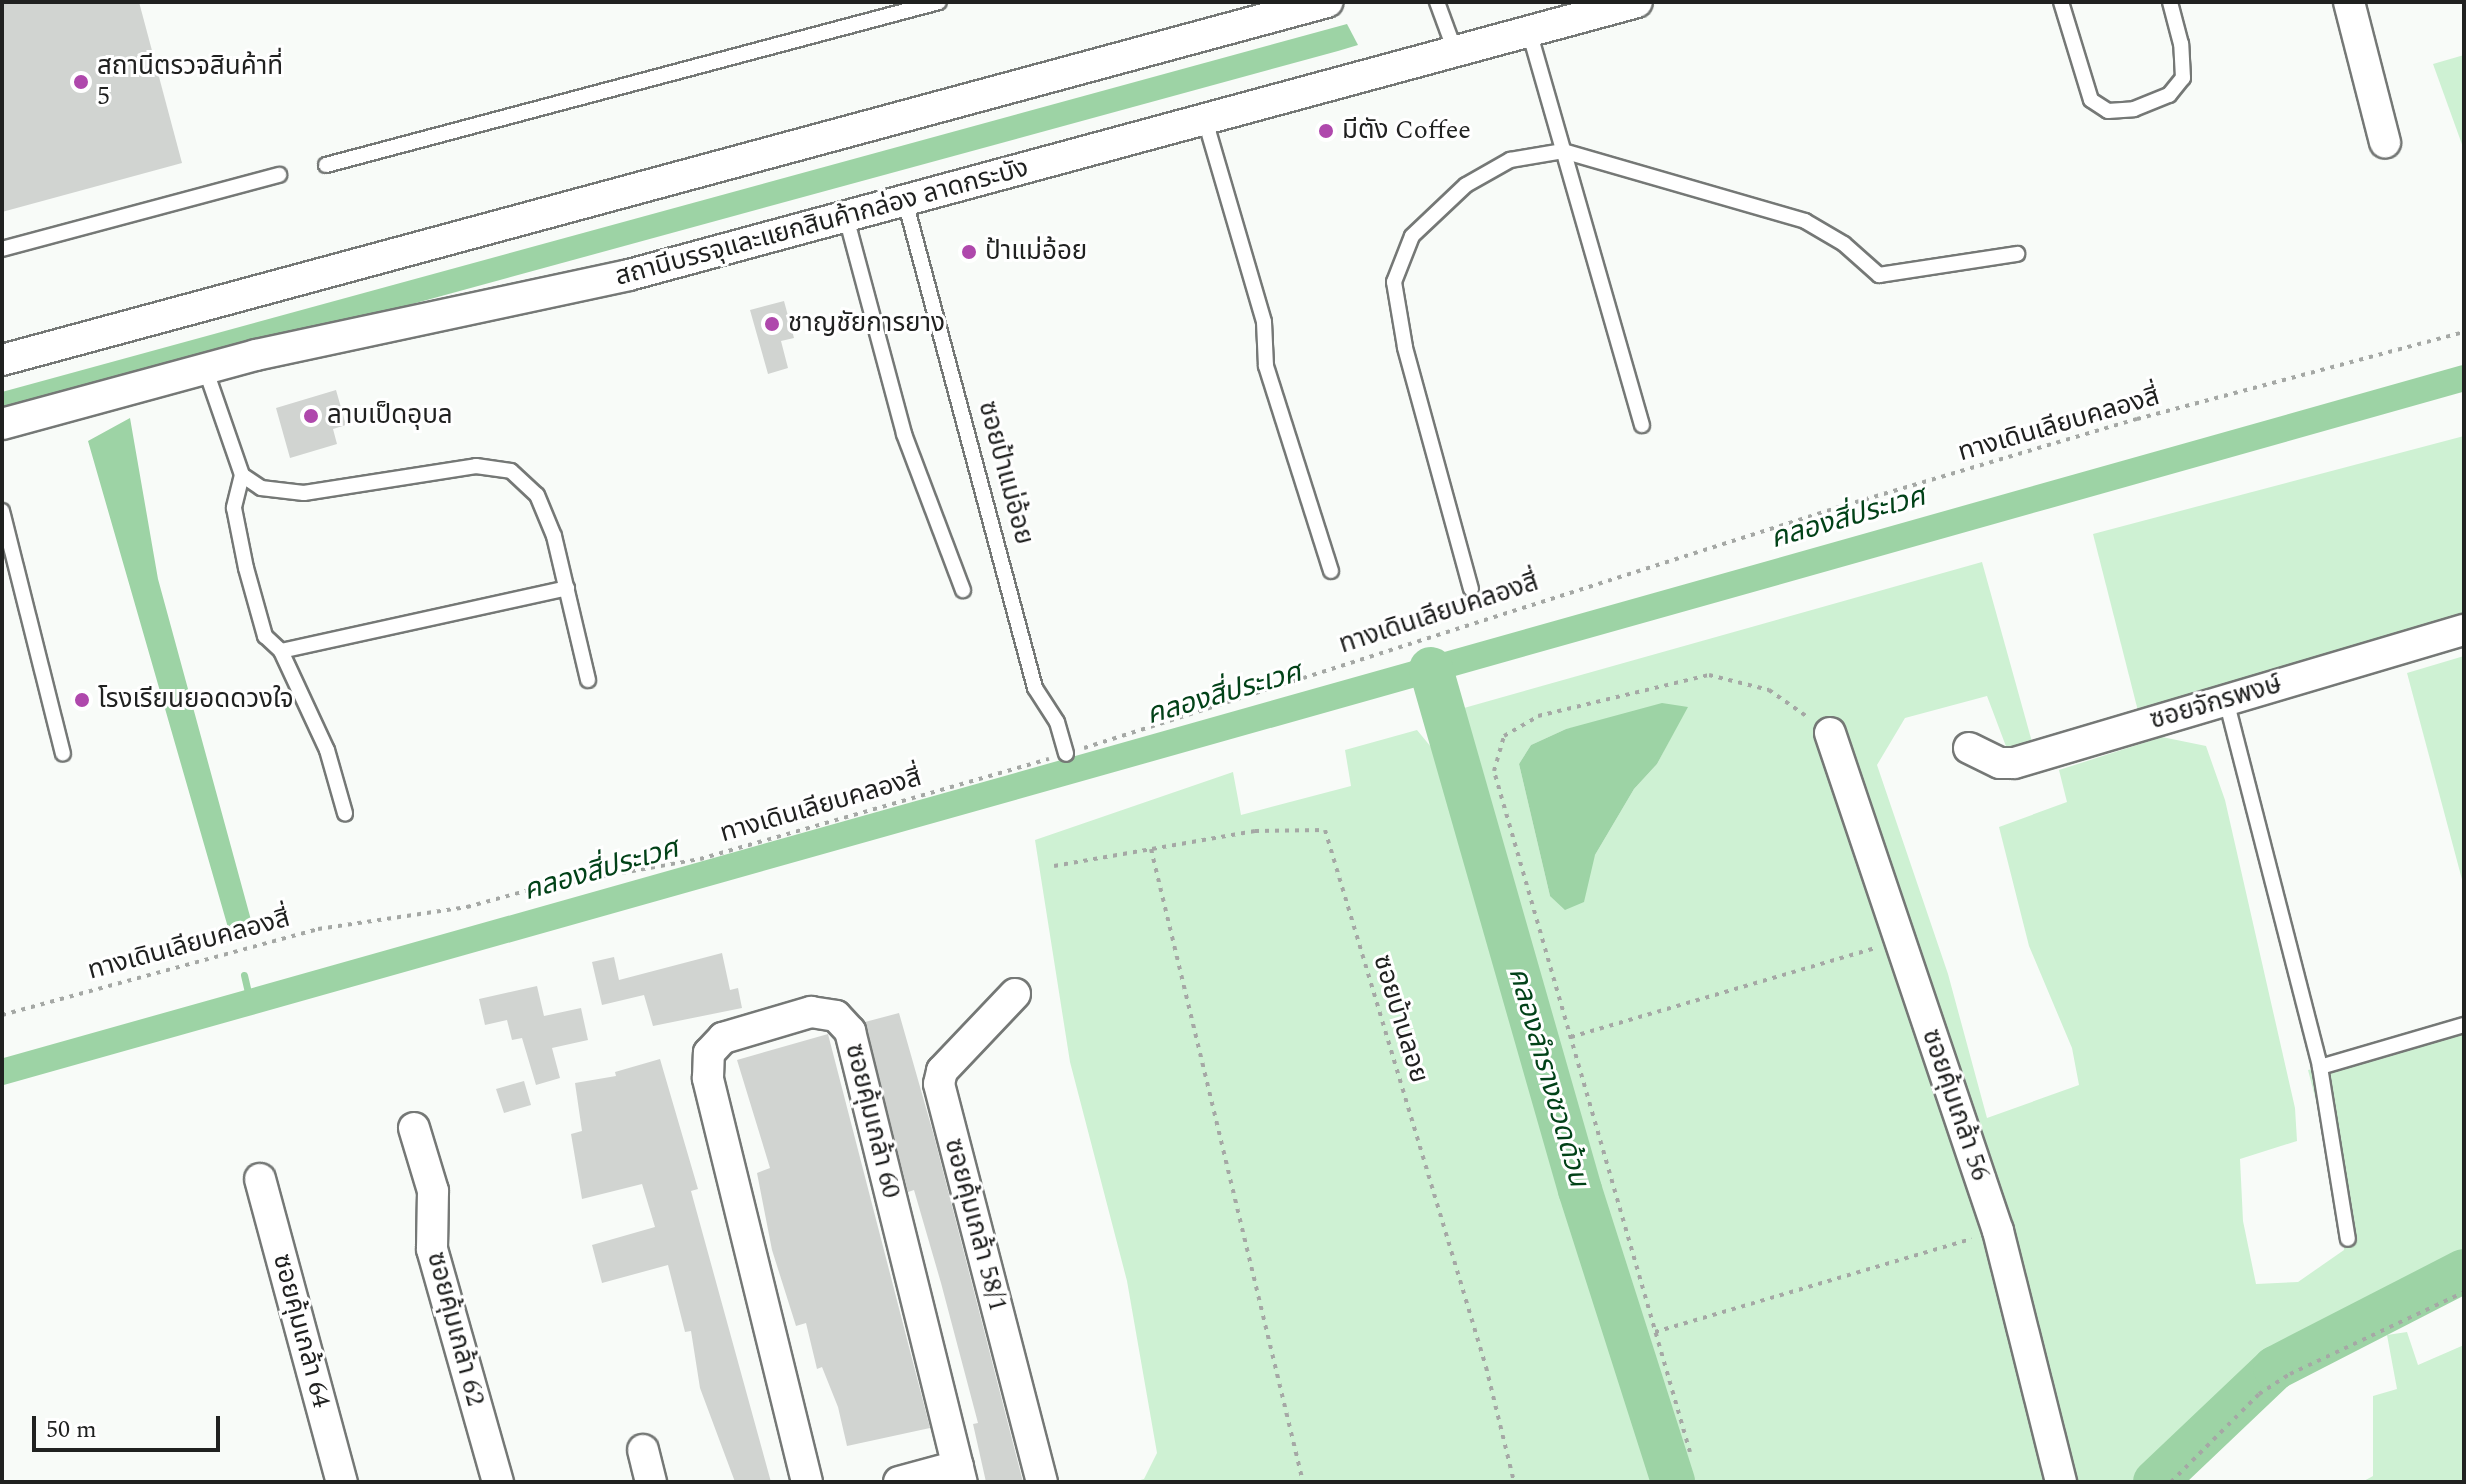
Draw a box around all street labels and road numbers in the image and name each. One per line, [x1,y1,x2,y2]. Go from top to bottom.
street label: สถานีบรรจุและแยกสินค้ากล่อง ลาดกระบัง [612,153,1032,293]
street label: ทางเดินเลียบคลองสี่ [1955,381,2163,469]
street label: ซอยป้าแม่อ้อย [971,398,1039,548]
street label: ทางเดินเลียบคลองสี่ [1335,567,1543,661]
street label: ซอยจักรพงษ์ [2147,669,2285,737]
street label: ทางเดินเลียบคลองสี่ [717,762,925,850]
street label: ทางเดินเลียบคลองสี่ [85,903,293,987]
street label: ซอยบ้านลอย [1366,951,1434,1087]
street label: ซอยคุ้มเกล้า 56 [1915,1025,1995,1185]
street label: ซอยคุ้มเกล้า 60 [838,1041,906,1201]
street label: ซอยคุ้มเกล้า 58/1 [937,1135,1013,1315]
street label: ซอยคุ้มเกล้า 62 [419,1249,491,1409]
street label: ซอยคุ้มเกล้า 64 [265,1251,337,1411]

